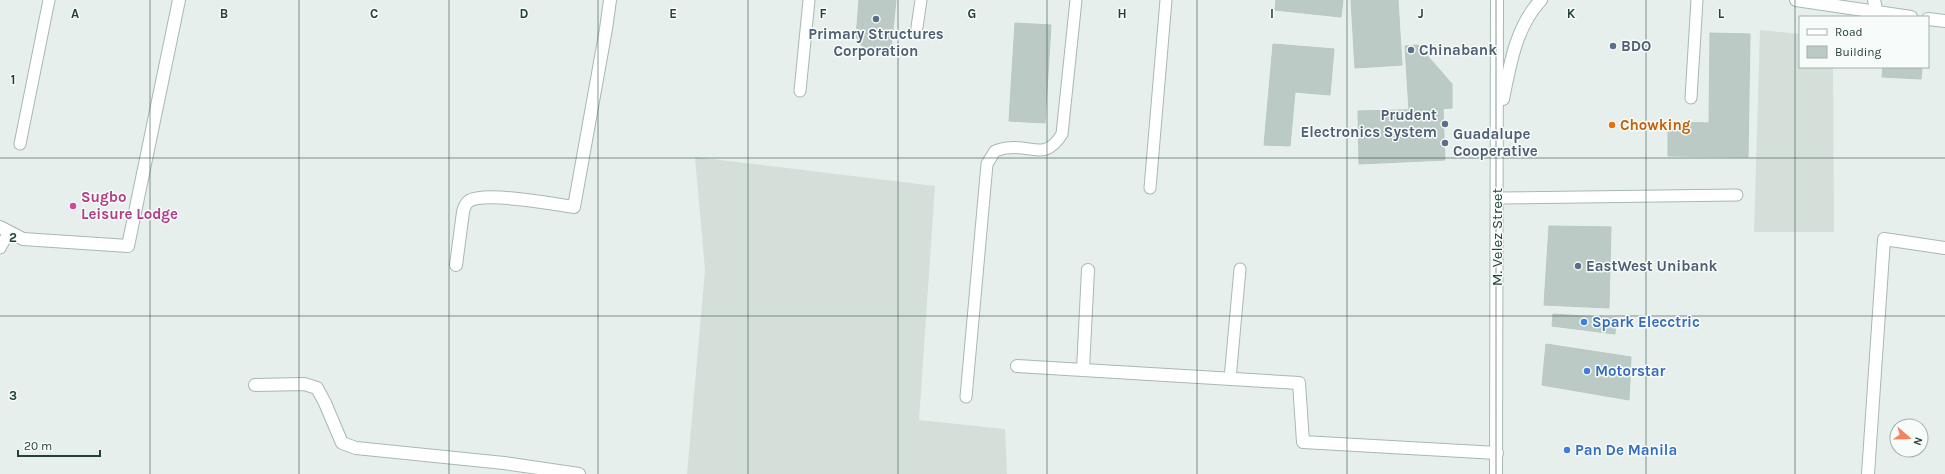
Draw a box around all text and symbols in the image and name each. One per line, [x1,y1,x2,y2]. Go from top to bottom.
text: A [71,6,79,21]
text: B [220,6,228,21]
text: C [370,6,378,21]
text: D [520,6,529,21]
text: E [669,6,677,21]
text: F [819,6,827,21]
text: G [968,6,976,21]
text: H [1117,6,1127,21]
text: I [1270,6,1274,21]
text: J [1418,6,1424,21]
text: K [1567,6,1576,21]
text: L [1718,6,1725,21]
marker: Primary Structures Corporation [871,14,881,24]
legend [1799,16,1929,68]
place label: Primary Structures Corporation [808,25,944,60]
text: Road [1835,25,1863,39]
place label: BDO [1621,37,1651,55]
place label: Chinabank [1419,41,1497,59]
marker: BDO [1608,41,1618,51]
marker: Chinabank [1406,45,1416,55]
text: Building [1835,45,1882,59]
text: 1 [11,72,15,87]
place label: Prudent Electronics System [1300,106,1437,141]
place label: Chowking [1620,116,1691,134]
marker: Prudent Electronics System [1440,119,1450,129]
marker: Chowking [1607,120,1617,130]
place label: Guadalupe Cooperative [1453,125,1538,160]
marker: Guadalupe Cooperative [1440,138,1450,148]
street label: M. Velez Street [1488,187,1506,286]
place label: Sugbo Leisure Lodge [81,188,178,223]
marker: Sugbo Leisure Lodge [68,201,78,211]
text: 2 [9,230,17,245]
place label: EastWest Unibank [1586,257,1718,275]
marker: EastWest Unibank [1573,261,1583,271]
place label: Spark Elecctric [1592,313,1700,331]
marker: Spark Elecctric [1579,317,1589,327]
place label: Motorstar [1595,362,1666,380]
marker: Motorstar [1582,366,1592,376]
text: 3 [9,388,17,403]
north arrow [1889,418,1929,458]
scale bar [18,432,100,458]
text: N [1910,435,1925,447]
text: 20 m [24,439,52,453]
place label: Pan De Manila [1575,441,1677,459]
marker: Pan De Manila [1562,445,1572,455]

